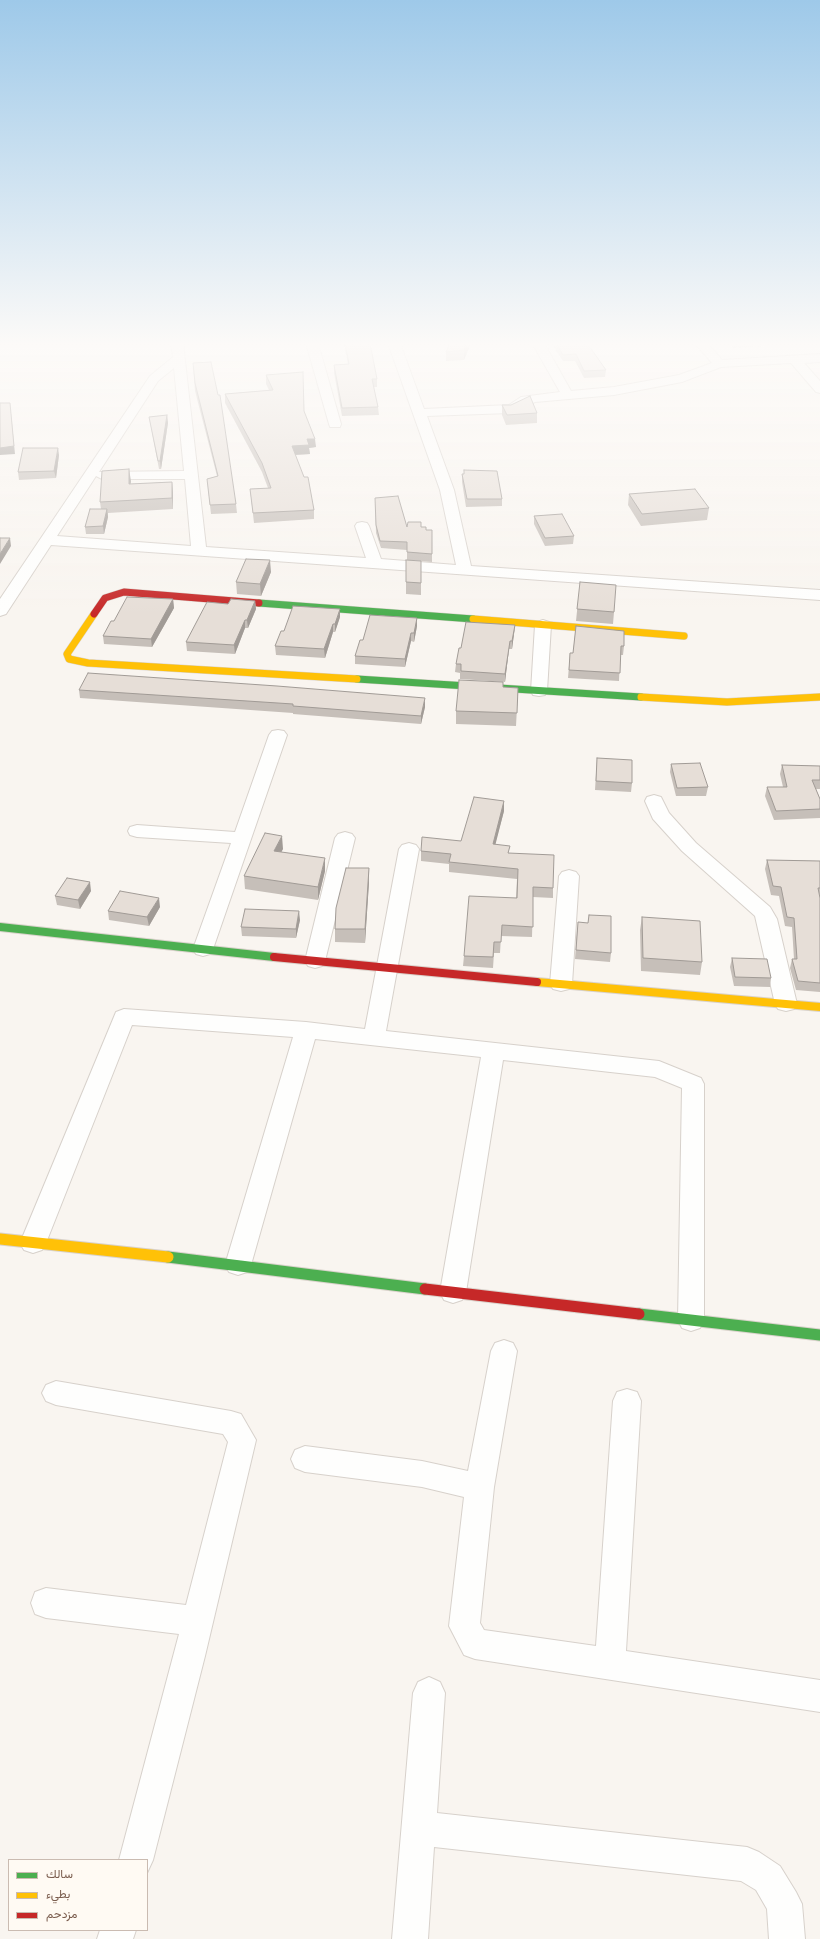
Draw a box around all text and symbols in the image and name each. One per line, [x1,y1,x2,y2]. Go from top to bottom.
legend [8,1859,148,1931]
text: سالك [46,1867,73,1881]
text: بطيء [46,1887,70,1901]
text: مزدحم [46,1907,77,1921]

